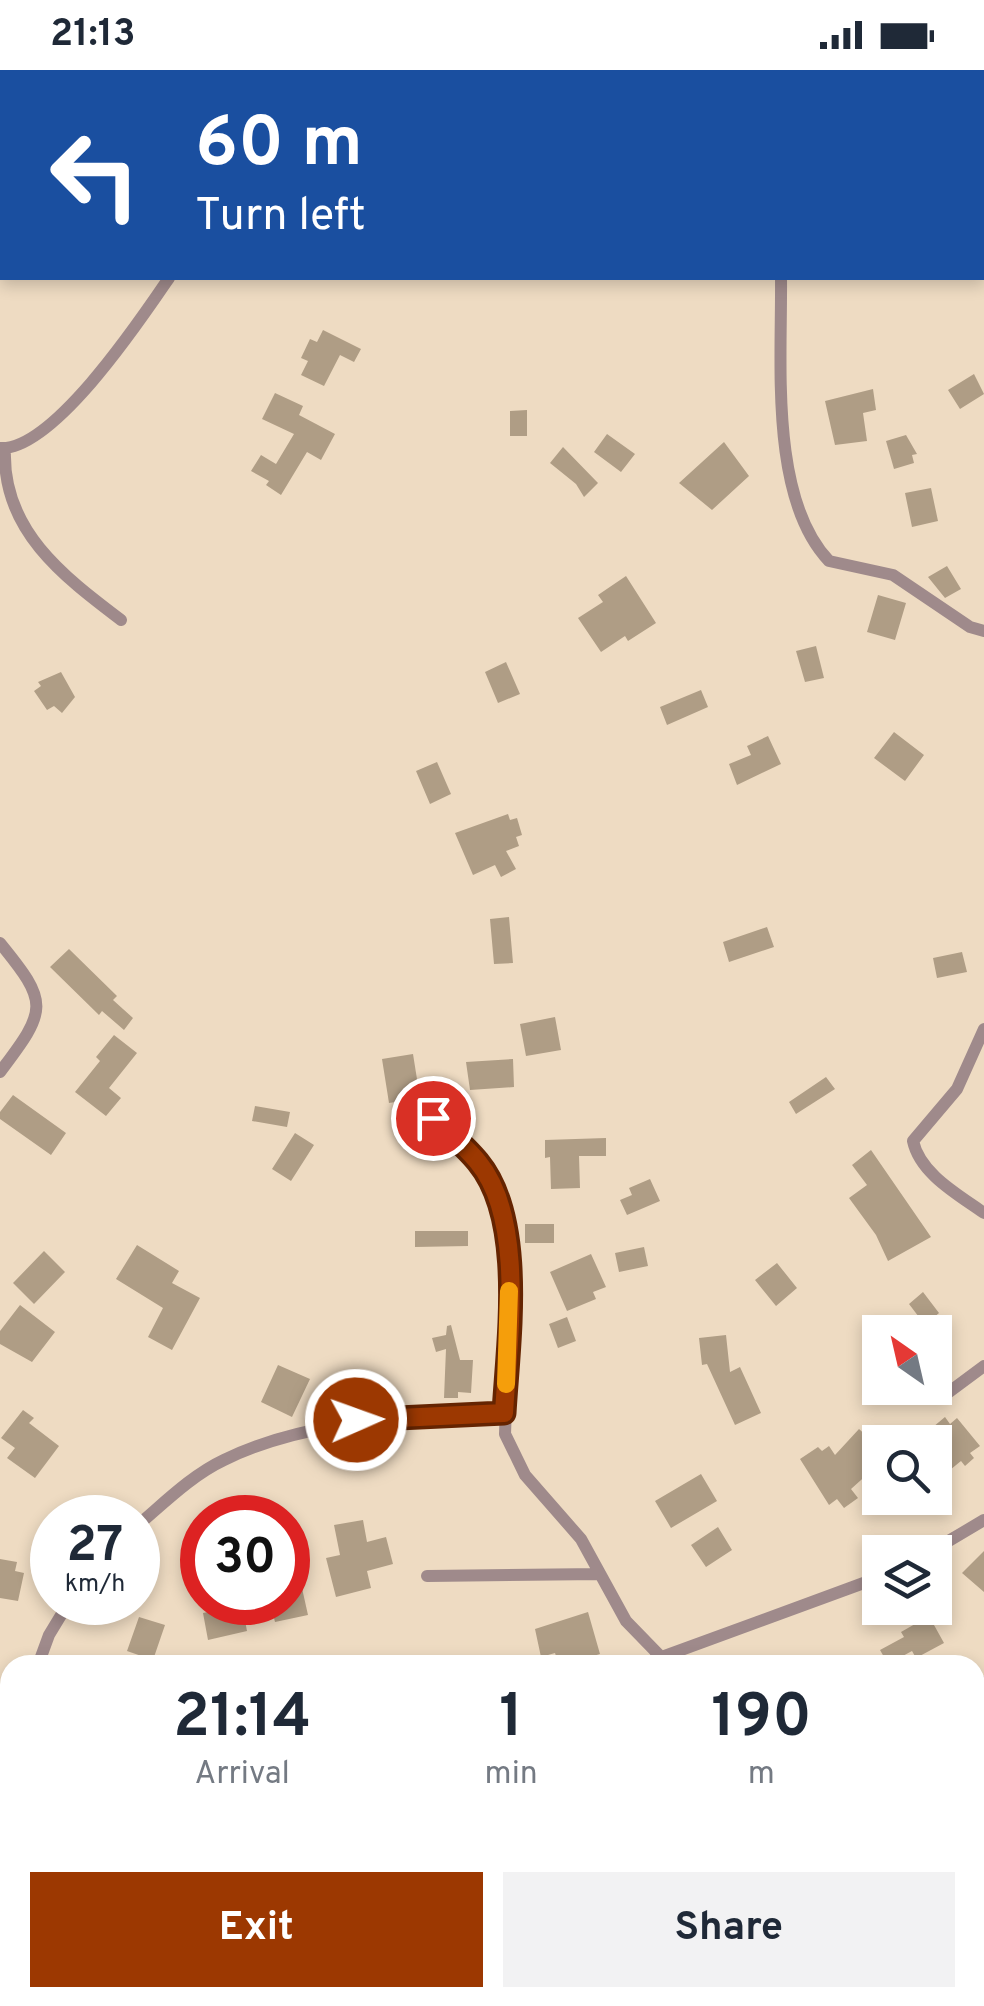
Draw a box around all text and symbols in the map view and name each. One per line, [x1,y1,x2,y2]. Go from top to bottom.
text: 21:13 [50,11,136,60]
text: 60 m [195,102,363,191]
icon: left [30,110,160,240]
text: Turn left [195,189,366,246]
pin [391,1076,476,1161]
icon: arrive [406,1091,461,1146]
north arrow [862,1315,952,1405]
map controls [862,1315,952,1625]
position arrow [304,1368,408,1472]
button: search [862,1425,952,1515]
speed limit sign: 30 [180,1495,310,1625]
text: 27 [67,1516,123,1579]
button: layers [862,1535,952,1625]
text: km/h [65,1569,125,1601]
text: 21:14 [173,1682,311,1758]
text: 1 [499,1682,523,1758]
text: 190 [711,1682,812,1758]
text: Arrival [195,1755,290,1795]
text: min [485,1755,538,1795]
text: m [748,1755,775,1795]
button: Exit [30,1872,483,1987]
button: Share [503,1872,955,1987]

